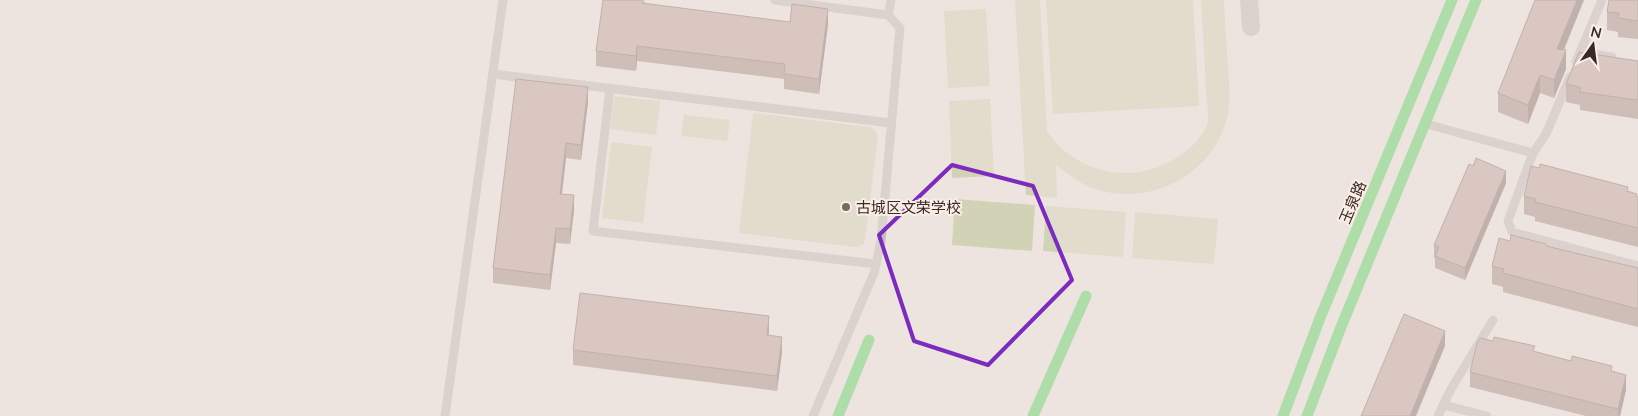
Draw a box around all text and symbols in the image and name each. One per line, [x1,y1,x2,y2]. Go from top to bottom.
north arrow [1568,20,1618,70]
text: N [1589,22,1604,41]
street label: 玉泉路 [1335,178,1369,226]
place label: 古城区文荣学校 [856,198,961,216]
marker: 古城区文荣学校 [840,201,852,213]

